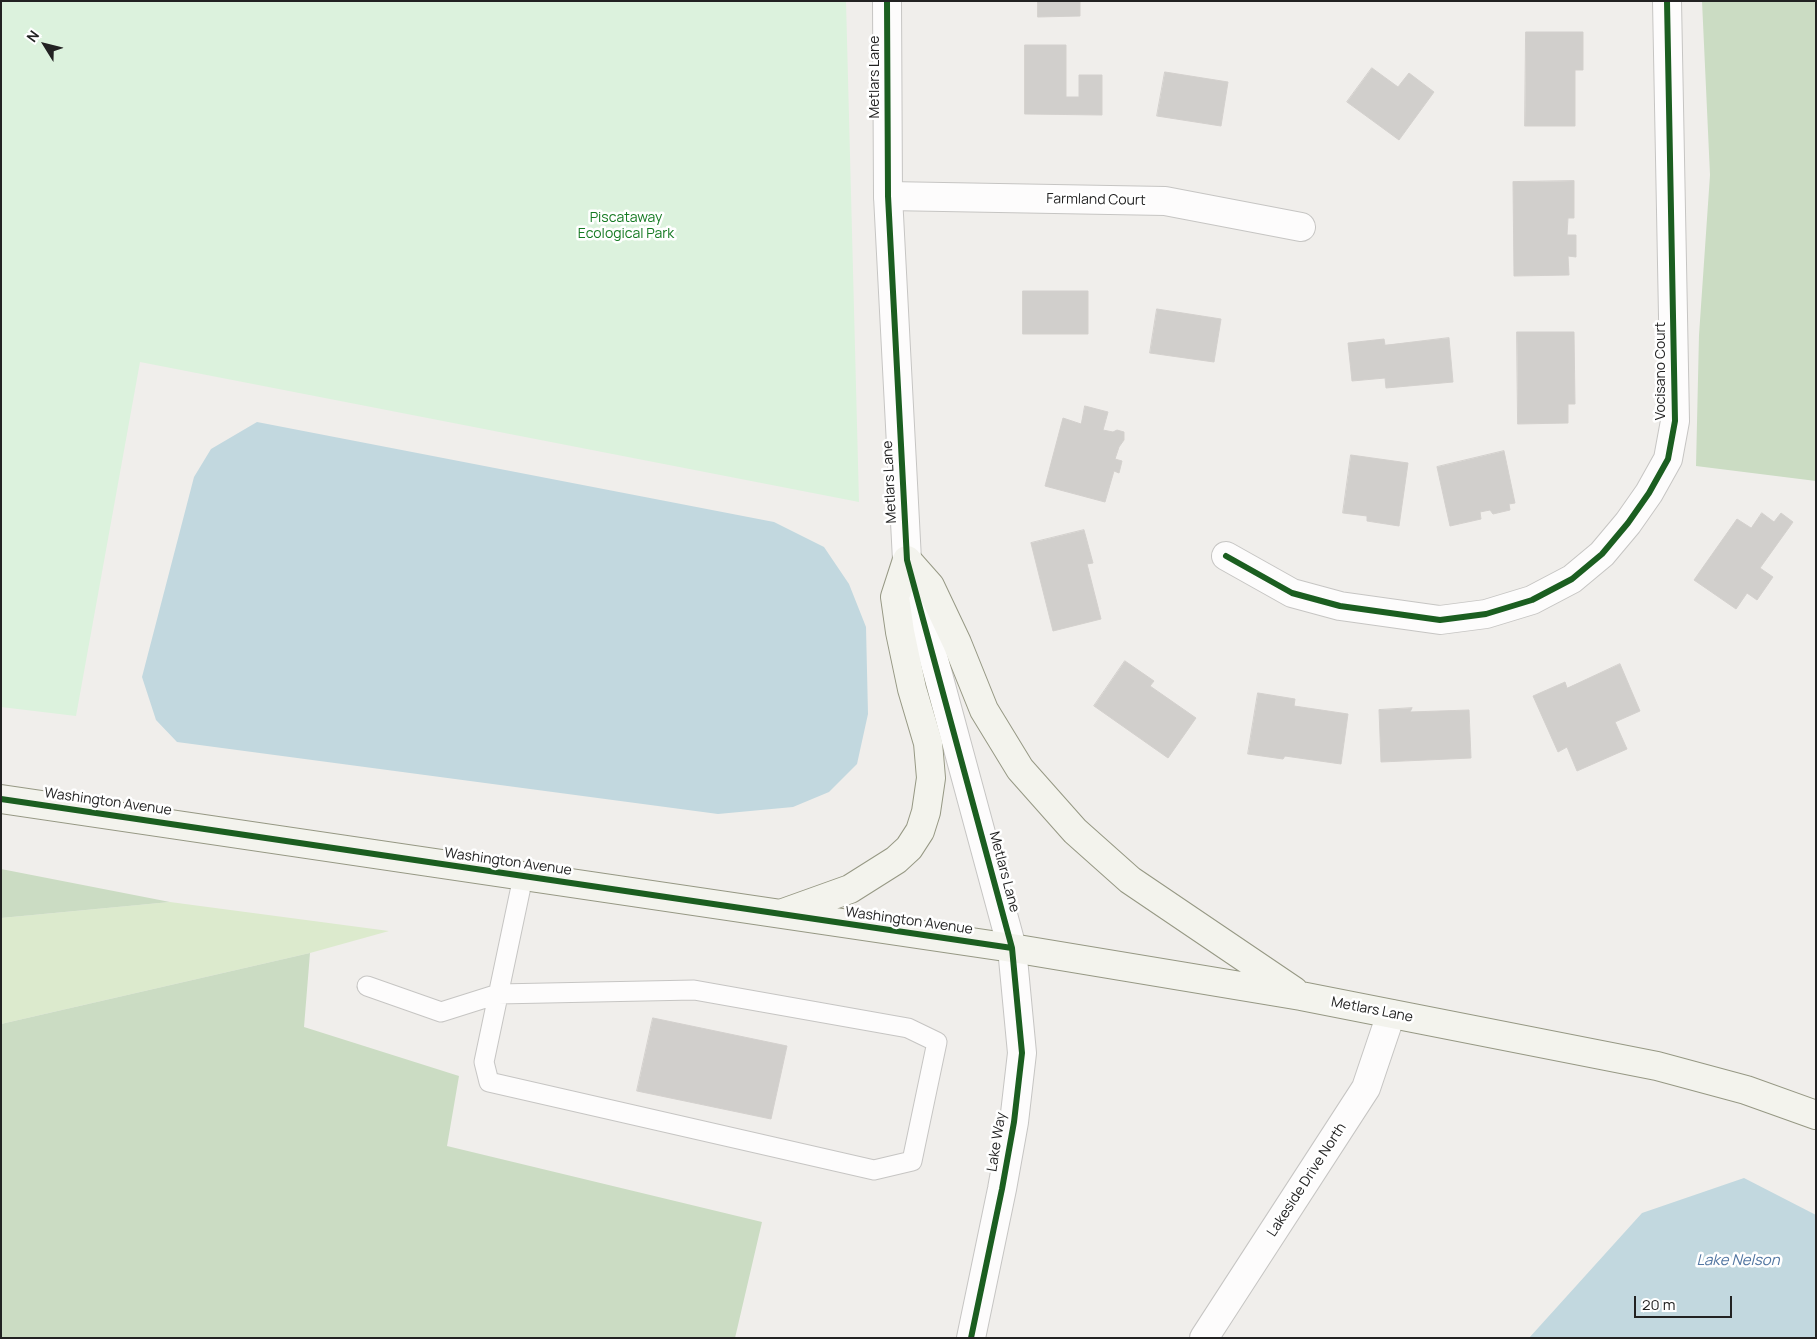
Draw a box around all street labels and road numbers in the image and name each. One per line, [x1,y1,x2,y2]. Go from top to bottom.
street label: Metlars Lane [867,36,883,118]
street label: Farmland Court [1046,191,1146,209]
street label: Vocisano Court [1653,322,1669,420]
street label: Metlars Lane [879,440,901,524]
street label: Washington Avenue [43,785,173,819]
street label: Metlars Lane [985,830,1023,914]
street label: Washington Avenue [443,845,573,879]
street label: Washington Avenue [844,904,974,938]
street label: Metlars Lane [1330,994,1414,1026]
street label: Lake Way [984,1111,1010,1173]
street label: Lakeside Drive North [1264,1120,1350,1240]

